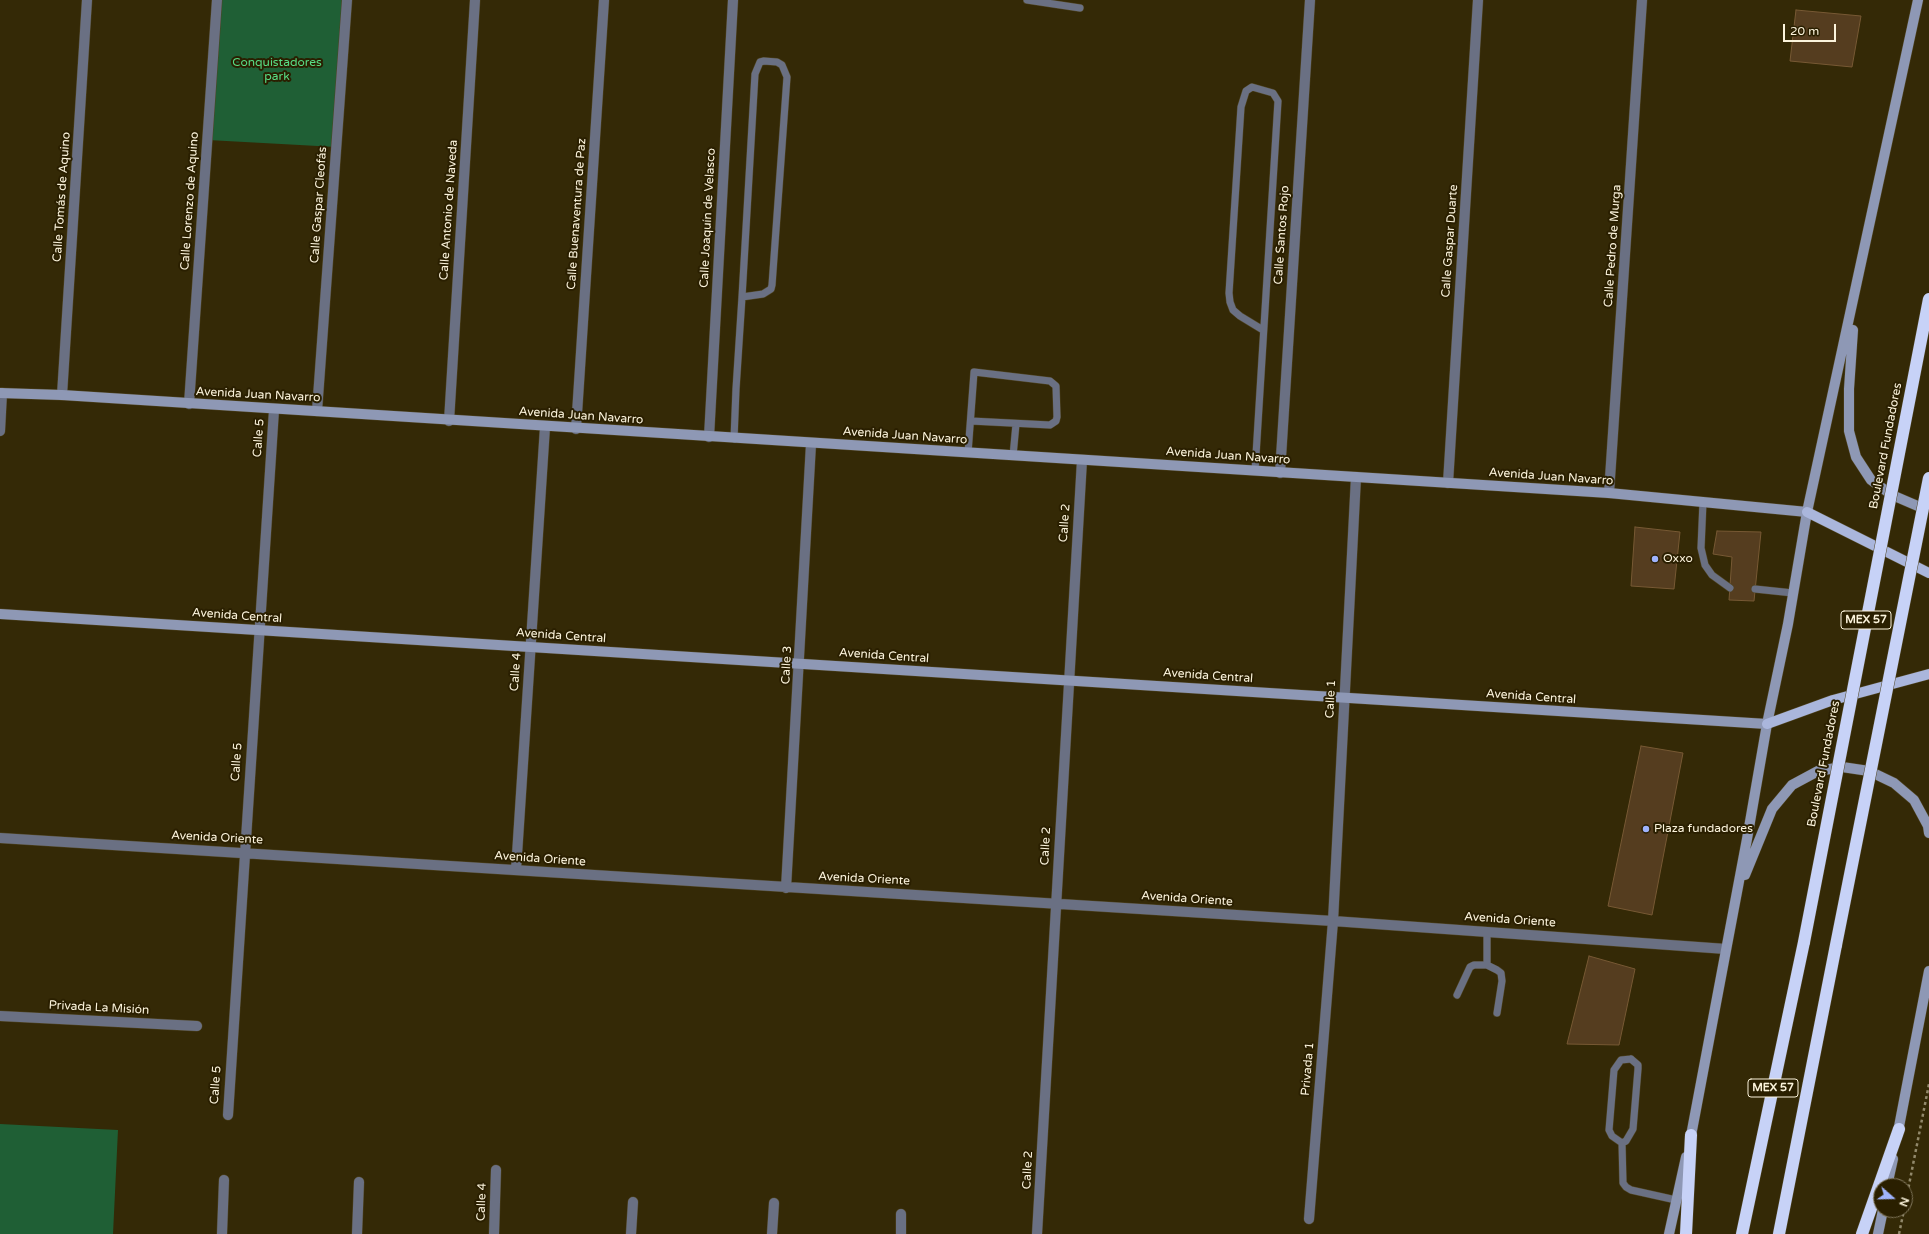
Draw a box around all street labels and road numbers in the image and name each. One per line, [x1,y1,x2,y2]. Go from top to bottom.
street label: Calle Lorenzo de Aquino [178,131,202,271]
street label: Calle Tomás de Aquino [50,132,74,262]
street label: Calle Buenaventura de Paz [565,138,589,290]
street label: Calle Antonio de Naveda [437,139,461,281]
street label: Calle Gaspar Cleofás [308,146,330,264]
street label: Calle Joaquín de Velasco [697,148,719,288]
street label: Calle Gaspar Duarte [1439,184,1461,298]
street label: Calle Pedro de Murga [1602,184,1624,308]
street label: Calle Santos Rojo [1271,185,1293,285]
street label: Boulevard Fundadores [1867,382,1905,510]
street label: Avenida Juan Navarro [195,385,321,405]
street label: Avenida Juan Navarro [518,404,644,428]
street label: Calle 5 [250,418,268,458]
street label: Avenida Juan Navarro [842,424,968,448]
street label: Avenida Juan Navarro [1165,444,1291,468]
street label: Avenida Juan Navarro [1488,465,1614,489]
street label: Calle 2 [1056,503,1074,543]
street label: Avenida Central [191,606,283,626]
road number: MEX 57 [1841,611,1891,629]
street label: Avenida Central [515,626,607,646]
street label: Calle 3 [779,645,795,685]
street label: Avenida Central [838,646,930,666]
street label: Calle 4 [507,652,525,692]
street label: Avenida Central [1162,666,1254,686]
street label: Calle 1 [1323,679,1339,719]
street label: Avenida Central [1485,687,1577,707]
street label: Boulevard Fundadores [1805,700,1843,828]
street label: Calle 5 [228,742,246,782]
street label: Calle 2 [1038,826,1054,866]
street label: Avenida Oriente [171,828,263,848]
street label: Avenida Oriente [494,849,586,869]
street label: Avenida Oriente [818,869,910,889]
street label: Avenida Oriente [1141,889,1233,909]
street label: Avenida Oriente [1464,910,1556,930]
street label: Privada La Misión [48,998,150,1018]
street label: Privada 1 [1298,1042,1318,1096]
street label: Calle 5 [207,1065,225,1105]
road number: MEX 57 [1748,1079,1798,1097]
street label: Calle 2 [1020,1150,1036,1190]
street label: Calle 4 [474,1183,490,1221]

